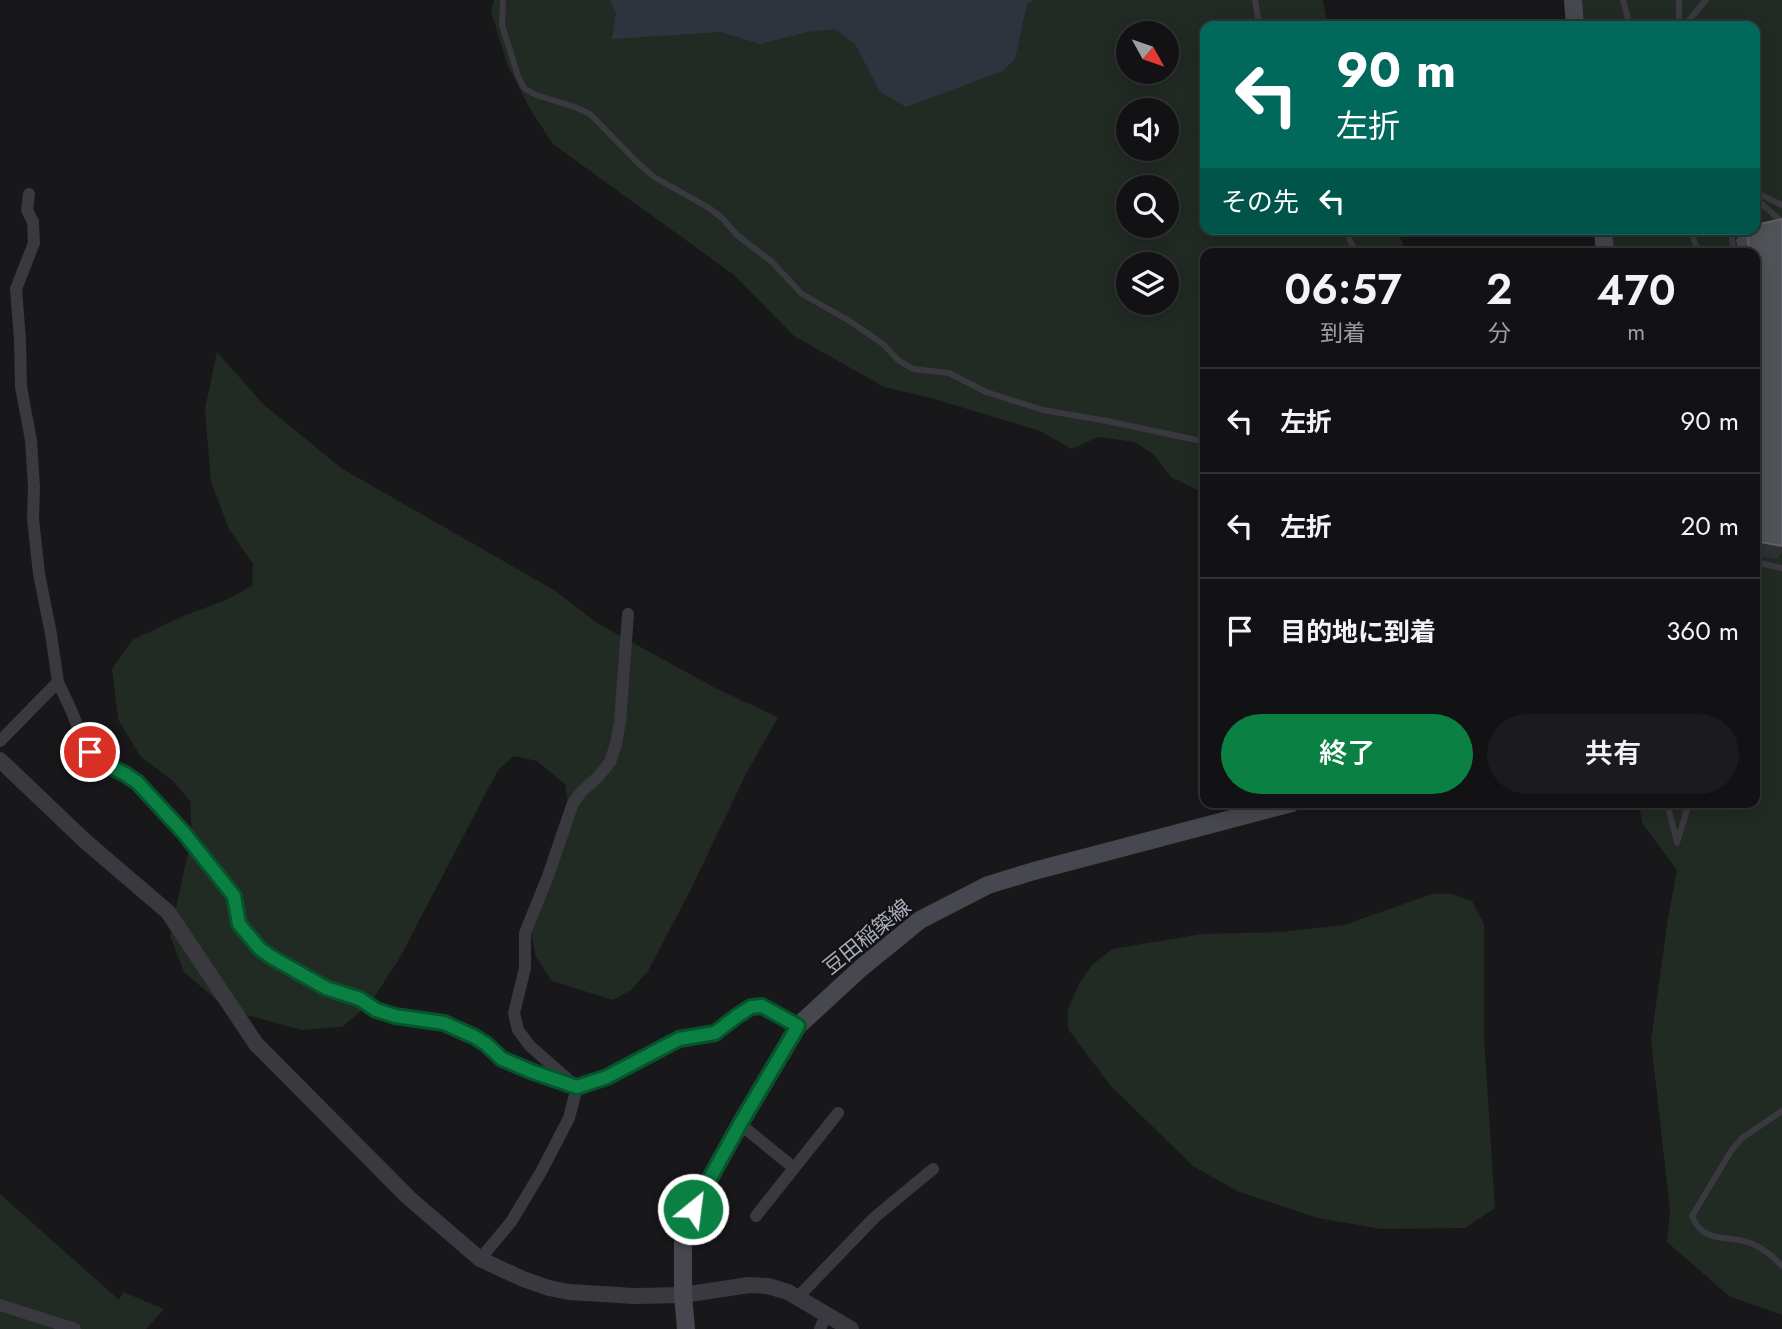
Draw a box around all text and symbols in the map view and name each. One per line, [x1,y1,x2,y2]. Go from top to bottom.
north arrow [1116,21,1180,84]
map controls [1116,21,1179,315]
text: 90 m [1336,35,1456,105]
icon: left [1221,49,1312,140]
button: sound [1116,98,1179,161]
text: 左折 [1336,103,1400,149]
button: search [1116,175,1179,238]
icon: left [1313,182,1351,220]
text: その先 [1221,183,1299,221]
button: layers [1116,252,1179,315]
text: 06:57 [1284,259,1402,320]
text: 2 [1486,259,1512,320]
text: 470 [1597,260,1676,321]
text: m [1627,315,1645,349]
text: 到着 [1320,316,1366,350]
text: 分 [1488,316,1511,350]
icon: left [1221,402,1259,440]
text: 90 m [1680,402,1739,440]
text: 左折 [1280,403,1332,441]
icon: left [1221,507,1259,545]
text: 20 m [1681,507,1739,545]
text: 左折 [1280,508,1332,546]
icon: arrive [1221,612,1259,650]
text: 360 m [1666,612,1739,650]
text: 目的地に到着 [1280,613,1436,651]
button: 終了 [1221,714,1473,794]
button: 共有 [1487,714,1739,794]
pin [60,722,120,782]
icon: arrive [71,733,109,771]
street label: 豆田稲築線 [817,892,917,982]
position arrow [656,1172,730,1246]

